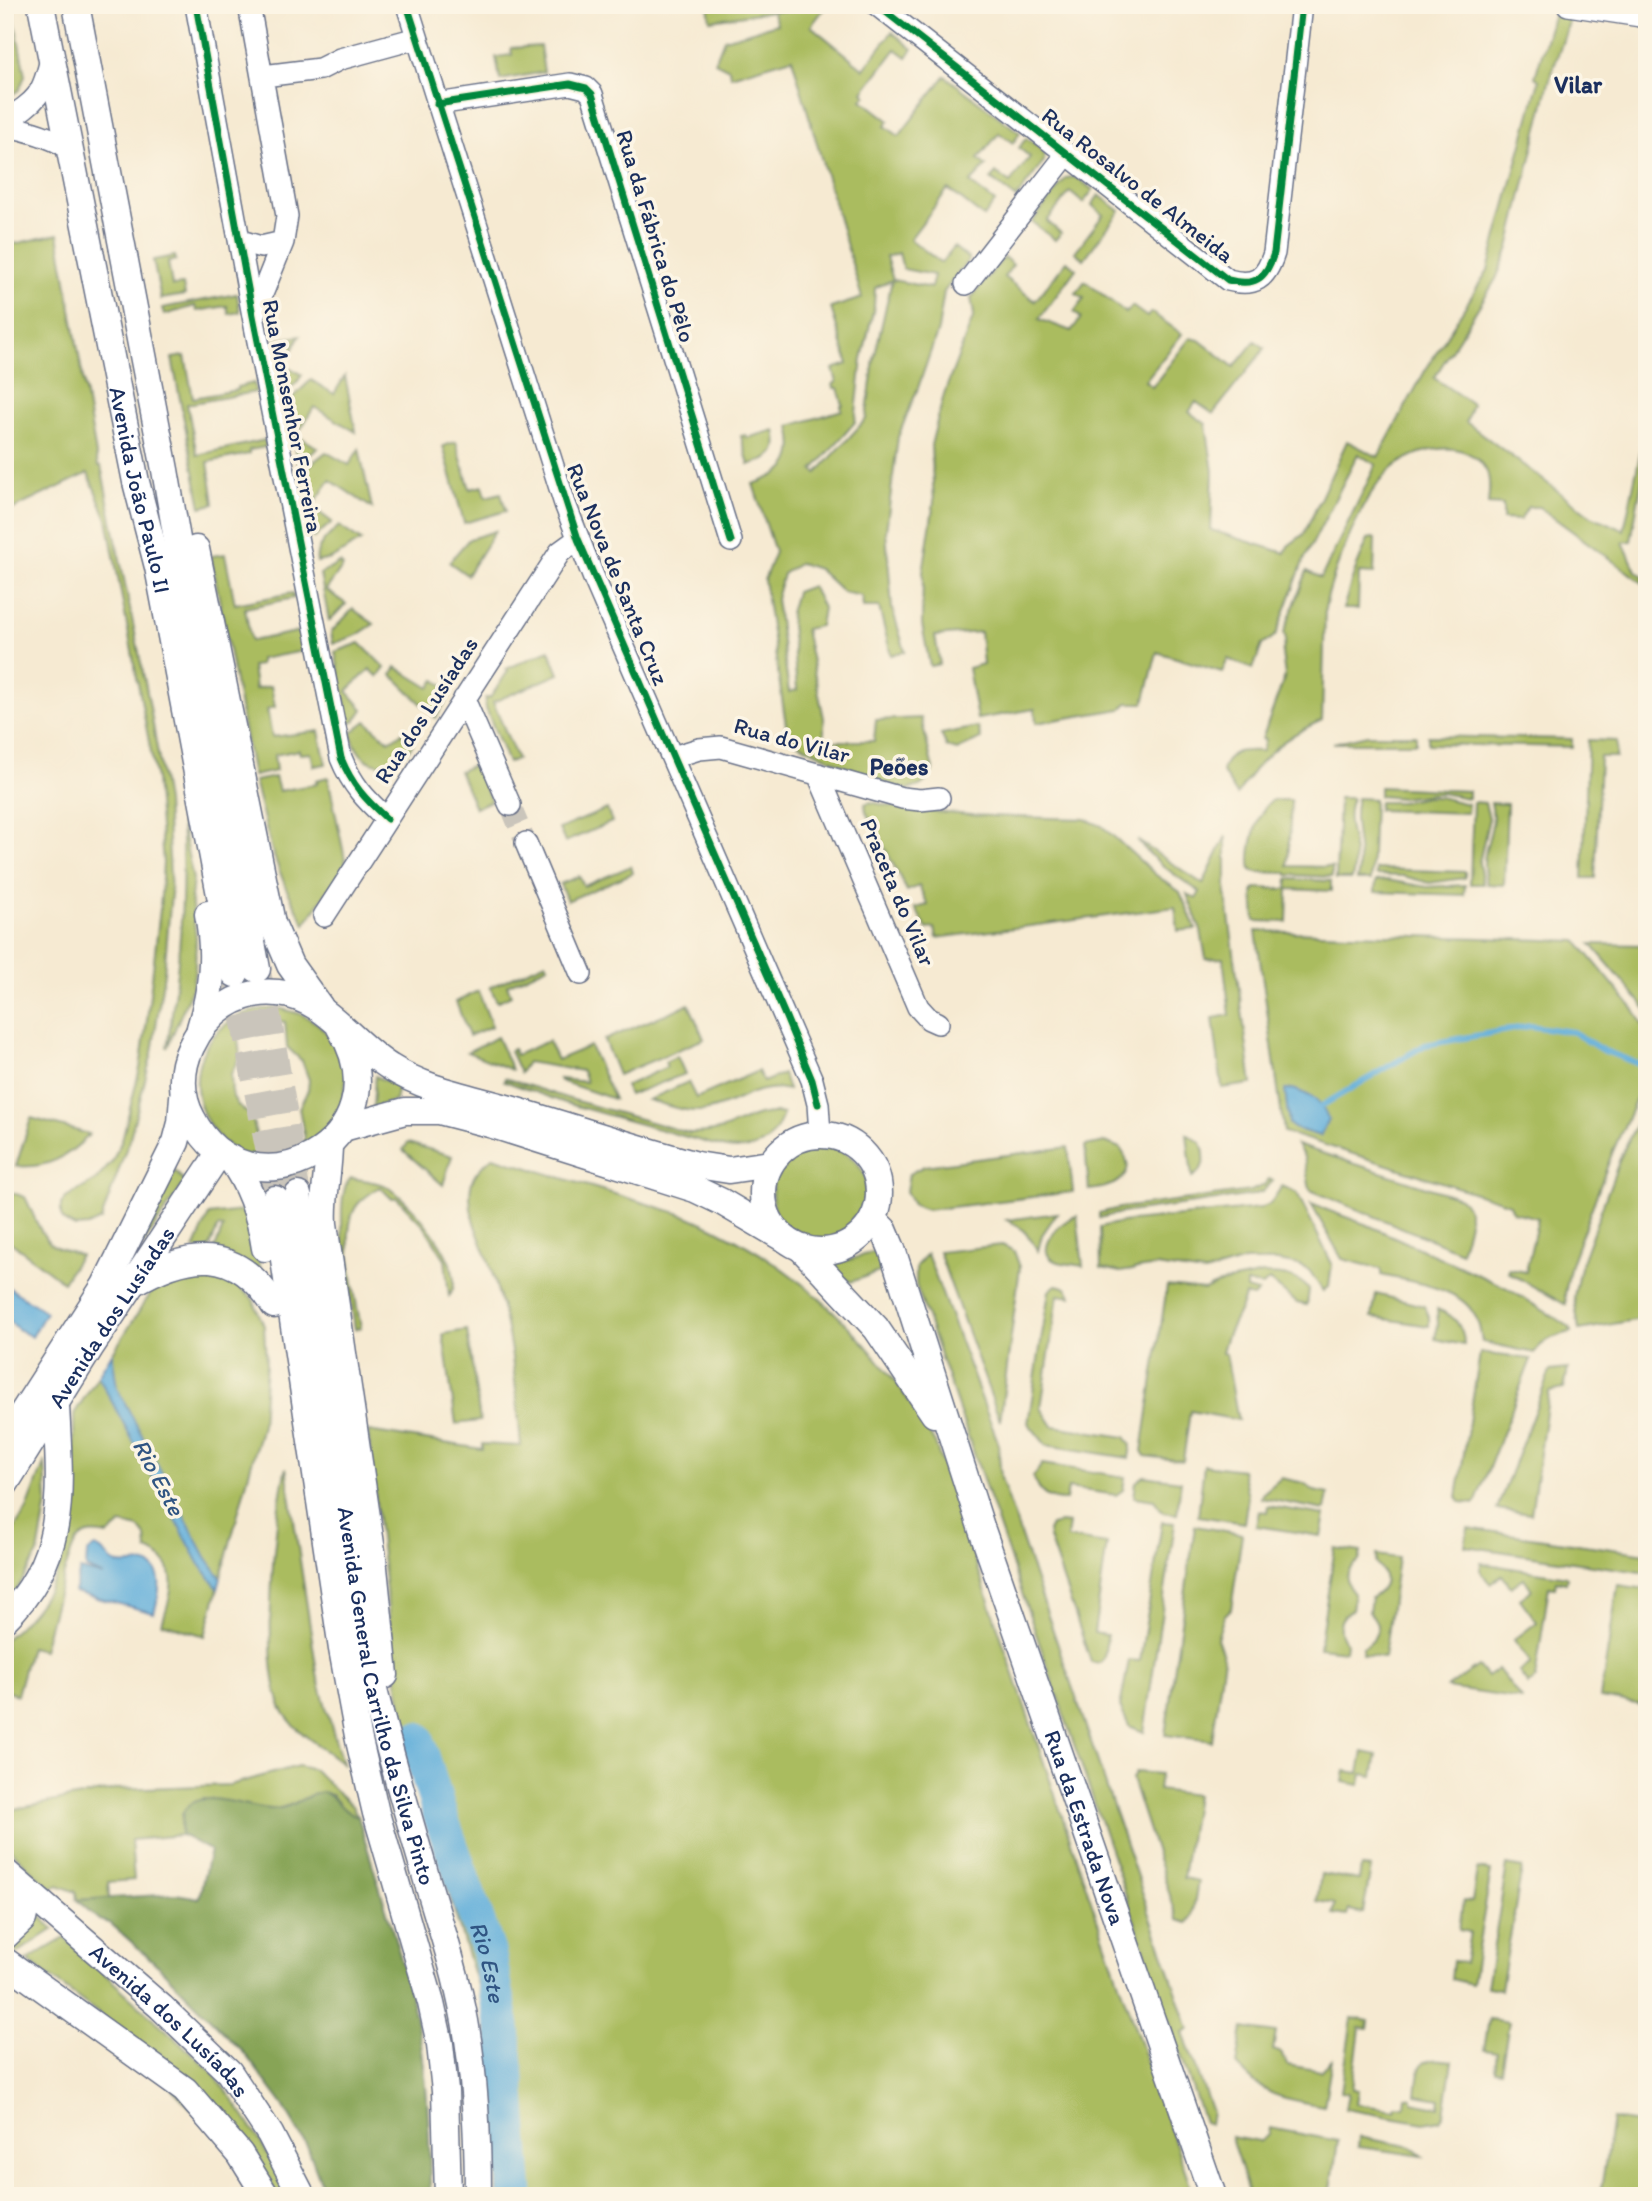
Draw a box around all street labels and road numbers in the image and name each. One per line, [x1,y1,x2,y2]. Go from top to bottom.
street label: Rua Rosalvo de Almeida [1036,101,1240,269]
street label: Rua da Fábrica do Pêlo [610,126,702,346]
street label: Rua Monsenhor Ferreira [257,297,329,535]
street label: Avenida João Paulo II [103,384,177,596]
street label: Rua Nova de Santa Cruz [561,459,675,689]
street label: Rua dos Lusíadas [368,631,484,789]
street label: Rua do Vilar [731,711,853,769]
street label: Praceta do Vilar [854,814,942,970]
street label: Avenida dos Lusíadas [42,1221,181,1413]
street label: Avenida General Carrilho da Silva Pinto [332,1505,442,1888]
street label: Rua da Estrada Nova [1038,1726,1132,1929]
street label: Avenida dos Lusíadas [84,1938,256,2102]

